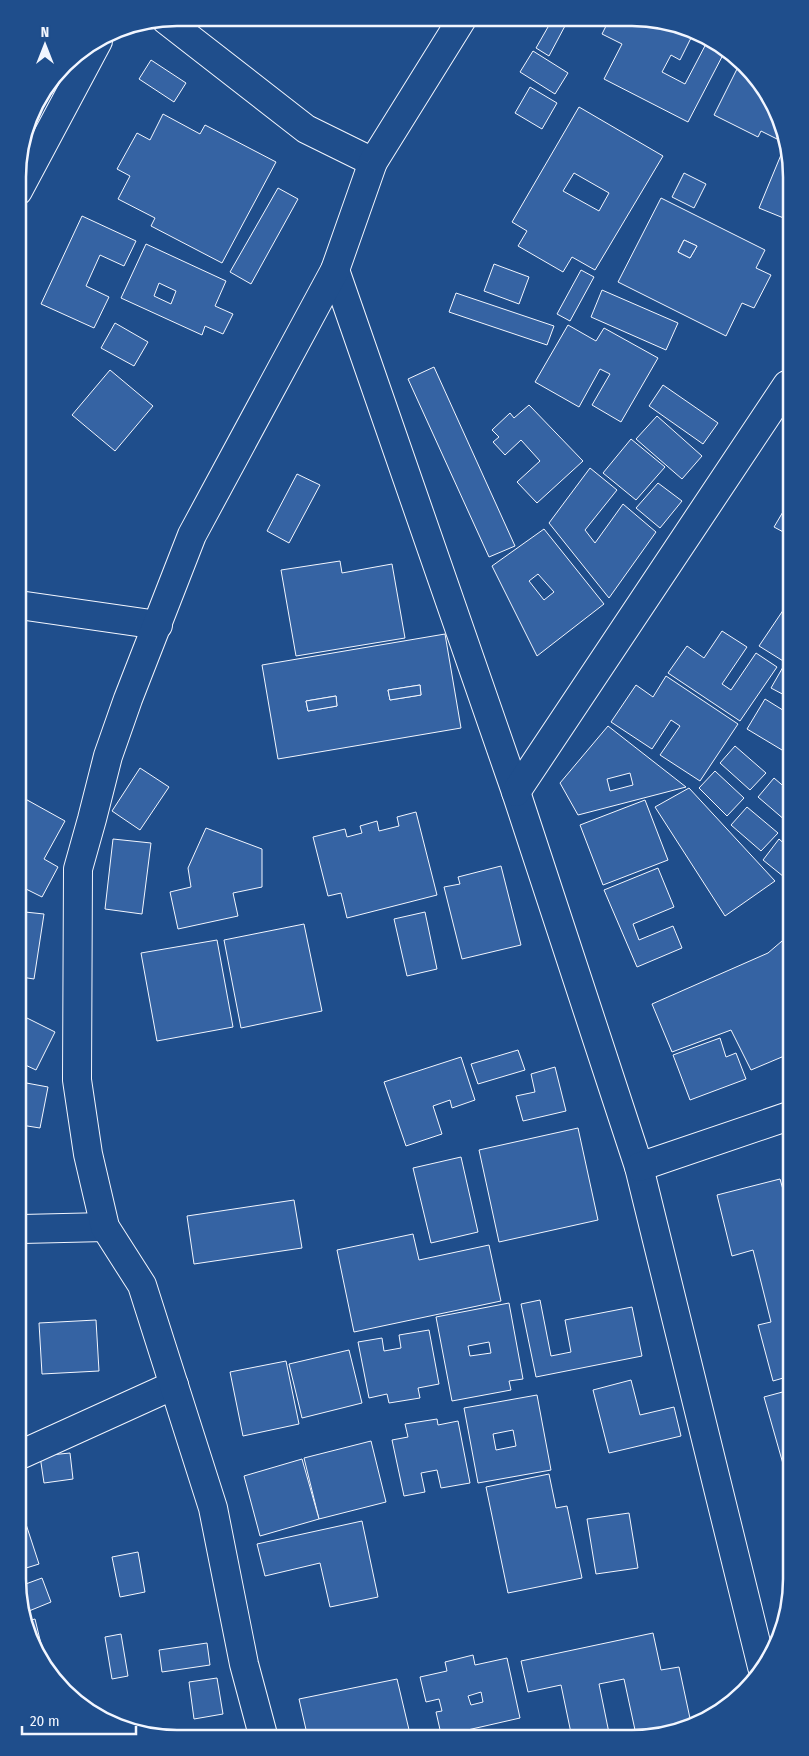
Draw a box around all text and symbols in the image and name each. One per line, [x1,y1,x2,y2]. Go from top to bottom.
north arrow [20,20,70,70]
text: N [41,24,49,41]
scale bar [22,1704,136,1736]
text: 20 m [30,1712,60,1730]

